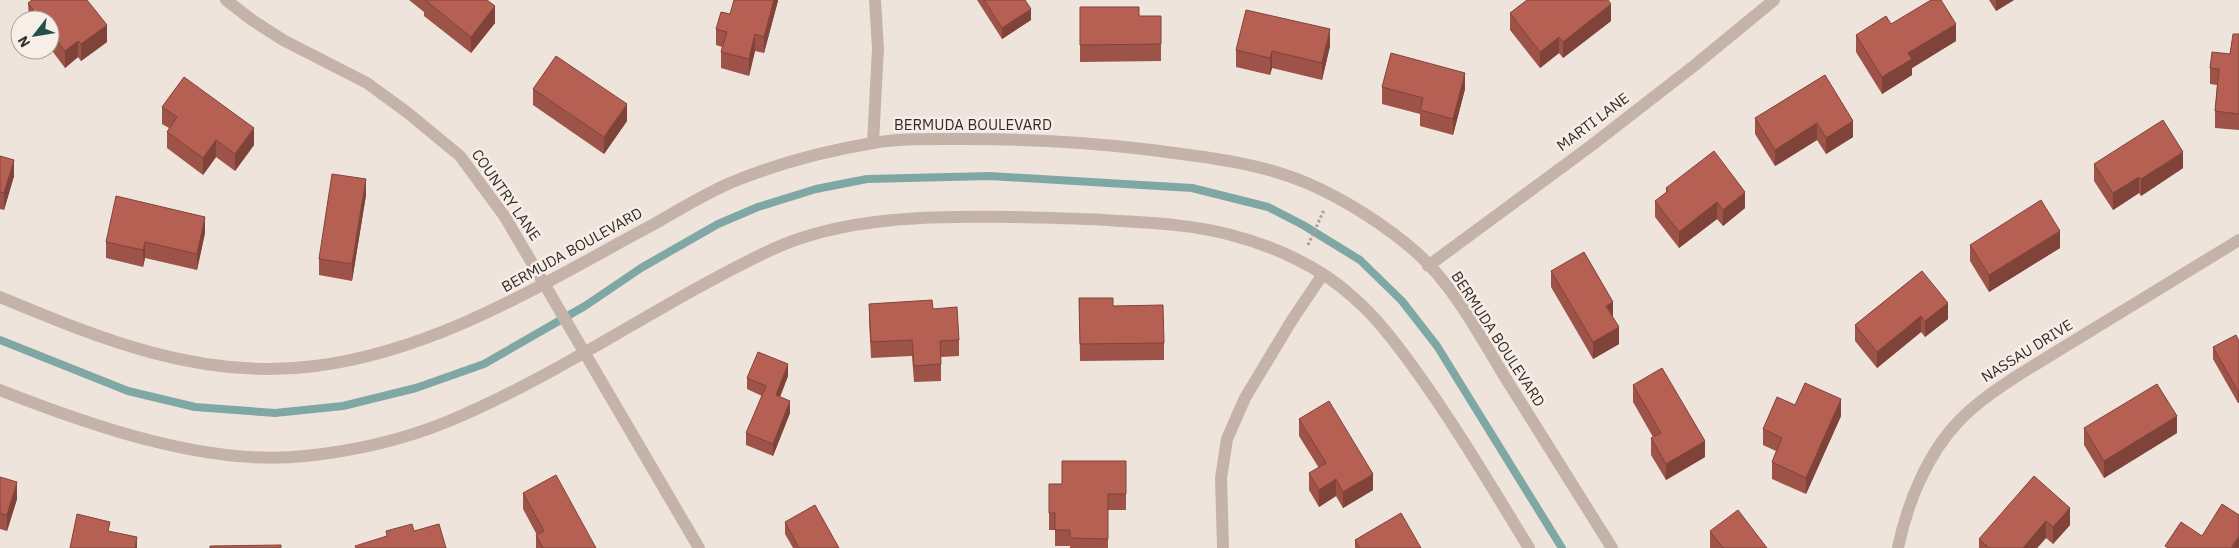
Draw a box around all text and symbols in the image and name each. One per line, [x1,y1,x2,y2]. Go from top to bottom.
north arrow [10,10,60,60]
text: N [14,33,34,51]
street label: MARTI LANE [1553,88,1633,155]
street label: BERMUDA BOULEVARD [894,115,1052,134]
street label: COUNTRY LANE [468,145,545,244]
street label: BERMUDA BOULEVARD [498,203,645,296]
street label: BERMUDA BOULEVARD [1447,267,1549,410]
street label: NASSAU DRIVE [1978,315,2076,386]

